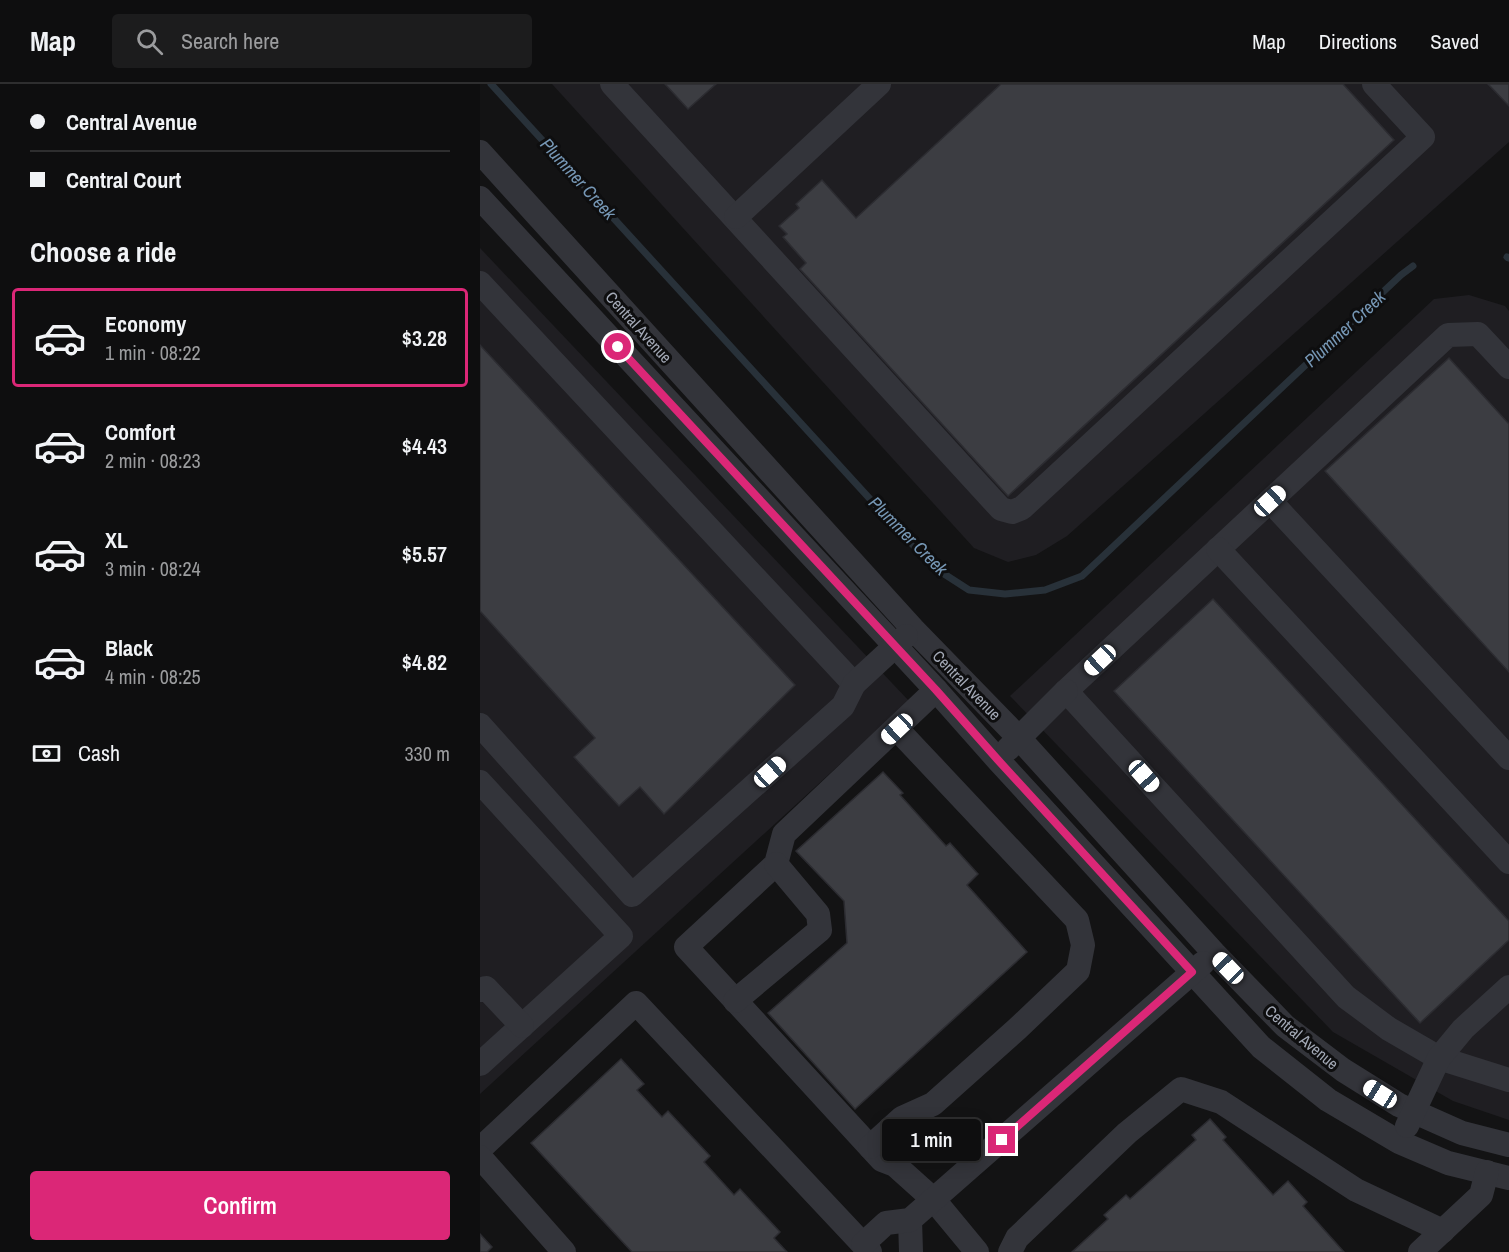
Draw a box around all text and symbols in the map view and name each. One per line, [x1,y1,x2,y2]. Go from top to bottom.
search box [112,14,532,68]
text: Map [30,22,76,60]
icon: search [133,25,166,58]
text: Search here [181,26,279,56]
text: Map [1252,27,1286,56]
text: Directions [1319,27,1397,56]
text: Saved [1430,27,1479,56]
text: Central Avenue [66,107,197,137]
water label: Plummer Creek [535,132,622,226]
text: Central Court [66,165,181,195]
text: Choose a ride [30,234,176,270]
water label: Plummer Creek [1299,284,1391,373]
street label: Central Avenue [601,286,677,368]
text: Economy [105,309,186,339]
icon: car [33,311,87,365]
text: $3.28 [402,323,447,353]
route start [604,333,631,360]
text: 1 min · 08:22 [105,339,201,366]
text: Comfort [105,417,175,447]
icon: car [33,419,87,473]
text: $4.43 [402,431,447,461]
text: 2 min · 08:23 [105,447,201,474]
car [1251,482,1289,520]
water label: Plummer Creek [863,491,954,581]
text: XL [105,525,128,555]
icon: car [33,527,87,581]
text: $5.57 [402,539,447,569]
text: 3 min · 08:24 [105,555,201,582]
text: Black [105,633,153,663]
icon: car [33,635,87,689]
car [1081,641,1119,679]
street label: Central Avenue [928,645,1006,725]
text: $4.82 [402,647,447,677]
text: 4 min · 08:25 [105,663,201,690]
car [878,710,916,748]
icon: cash [30,737,63,770]
text: Cash [78,738,120,768]
text: 330 m [404,740,450,767]
car [751,753,789,791]
car [1125,757,1163,795]
car [1209,949,1247,987]
street label: Central Avenue [1261,1000,1343,1074]
car [1360,1077,1400,1111]
callout: 1 min [882,1119,981,1161]
text: 1 min [910,1126,953,1153]
route end [988,1126,1015,1153]
button: Confirm [30,1171,450,1240]

